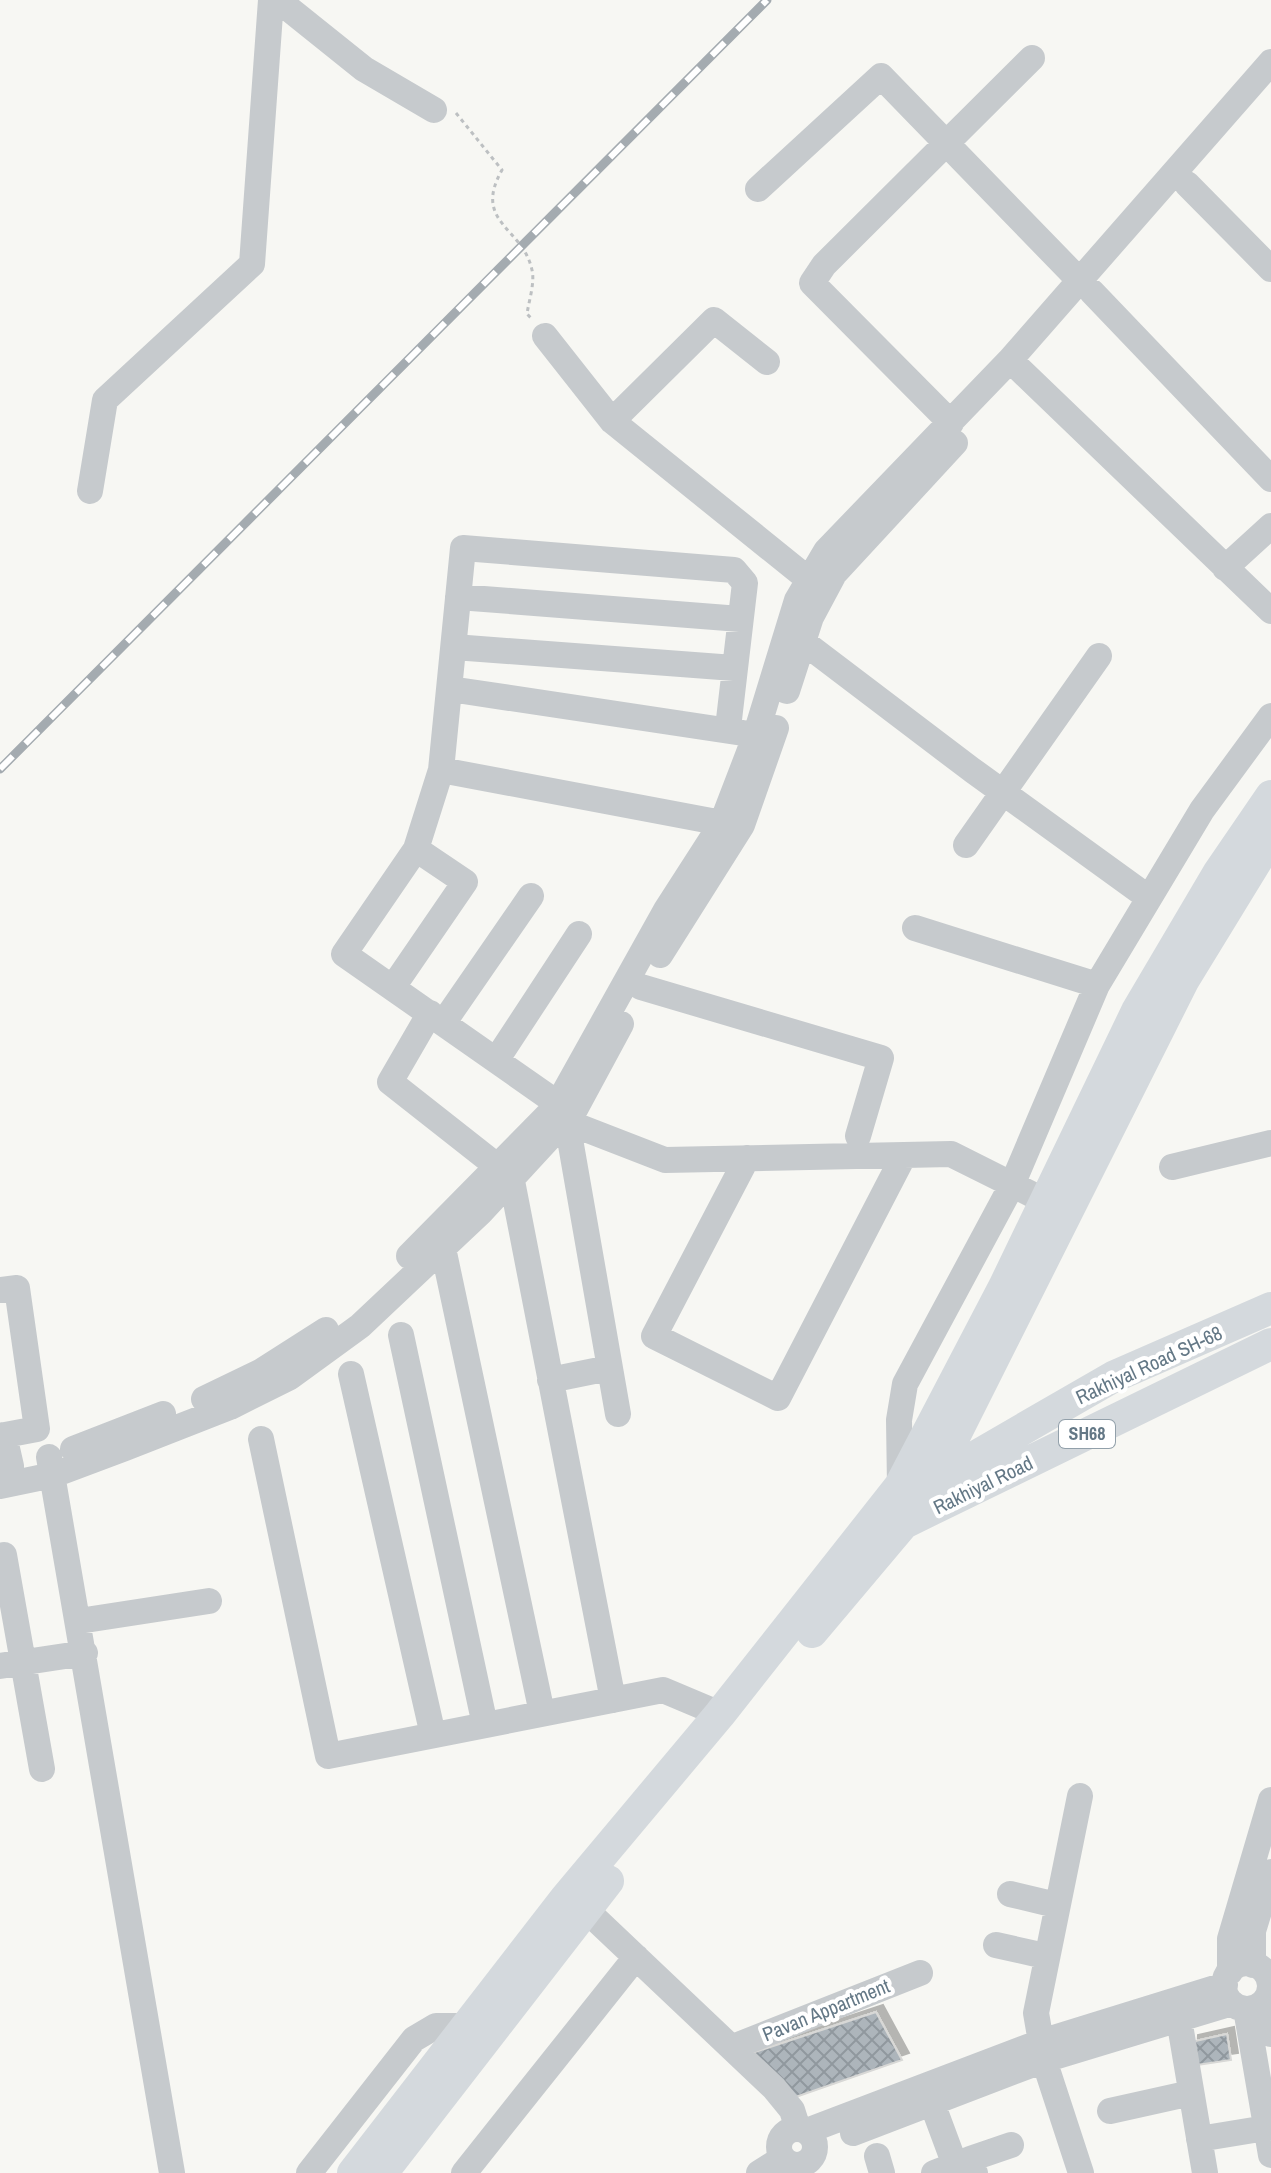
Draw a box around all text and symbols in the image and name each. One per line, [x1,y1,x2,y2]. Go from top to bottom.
street label: Rakhiyal Road SH-68 [1071,1319,1226,1410]
road number: SH68 [1059,1420,1115,1448]
street label: Rakhiyal Road [929,1449,1037,1520]
street label: Pavan Appartment [758,1972,894,2047]

